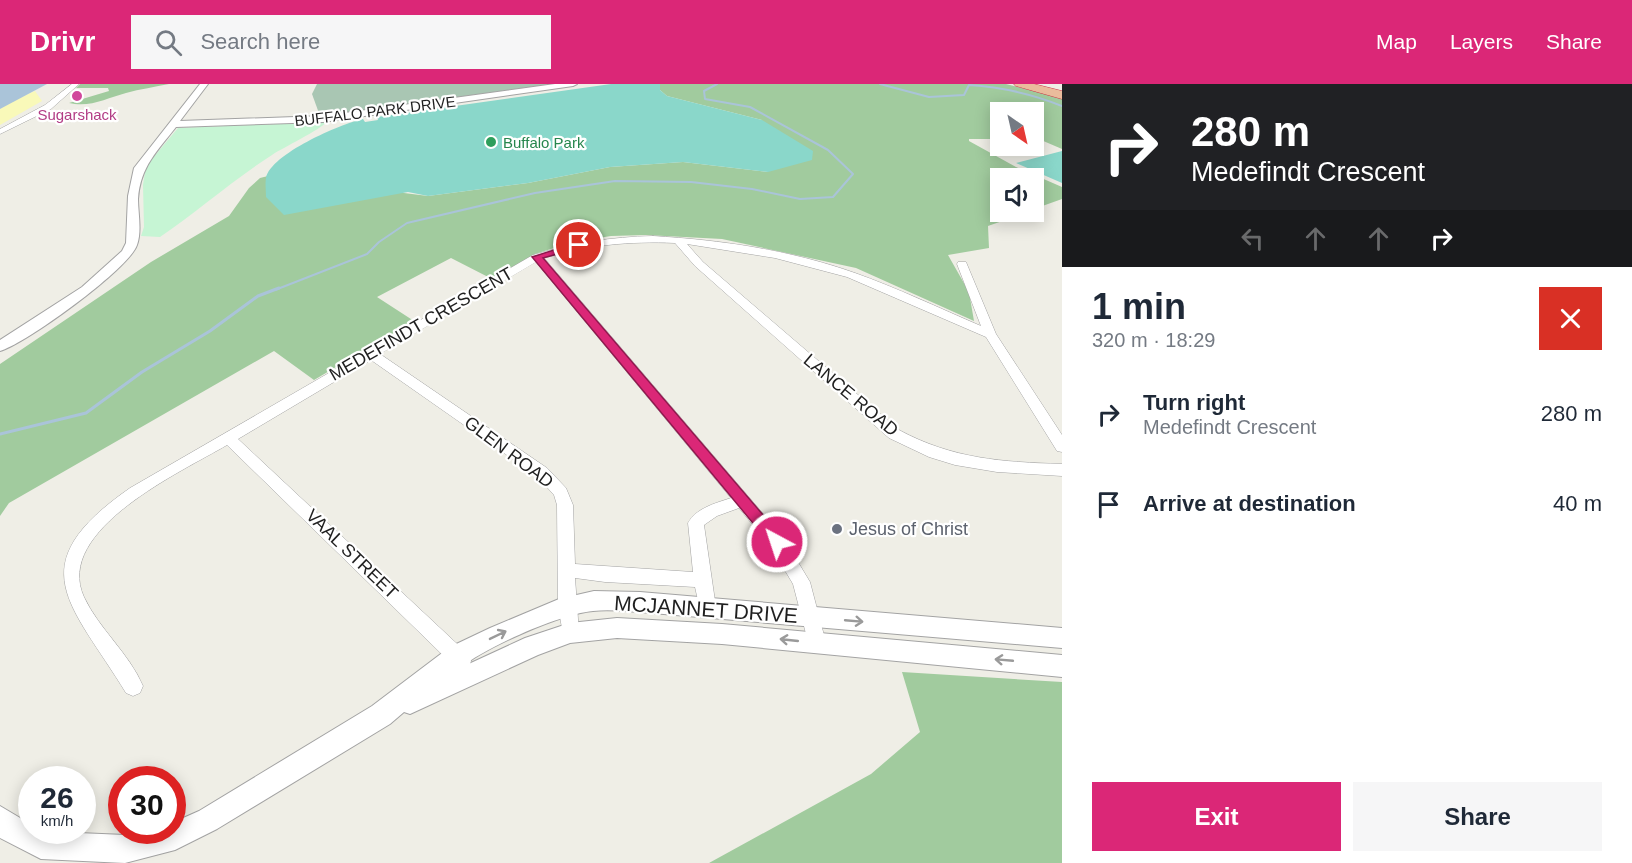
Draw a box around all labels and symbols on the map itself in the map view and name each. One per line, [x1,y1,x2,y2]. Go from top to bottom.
marker: Sugarshack [70,89,84,103]
street label: BUFFALO PARK DRIVE [293,93,457,129]
north arrow [990,102,1044,156]
place label: Sugarshack [37,106,117,123]
place label: Buffalo Park [503,134,585,151]
marker: Buffalo Park [484,135,498,149]
pin [553,219,604,270]
street label: MEDEFINDT CRESCENT [326,263,516,385]
street label: LANCE ROAD [800,350,902,440]
street label: GLEN ROAD [461,412,557,492]
street label: VAAL STREET [302,505,402,603]
position arrow [745,510,809,574]
place label: Jesus of Christ [849,519,968,539]
marker: Jesus of Christ [830,522,844,536]
street label: MCJANNET DRIVE [613,591,799,627]
one-way arrow [844,616,864,627]
one-way arrow [489,629,507,641]
one-way arrow [779,634,799,645]
one-way arrow [994,654,1014,665]
speed limit sign: 30 [108,766,186,844]

